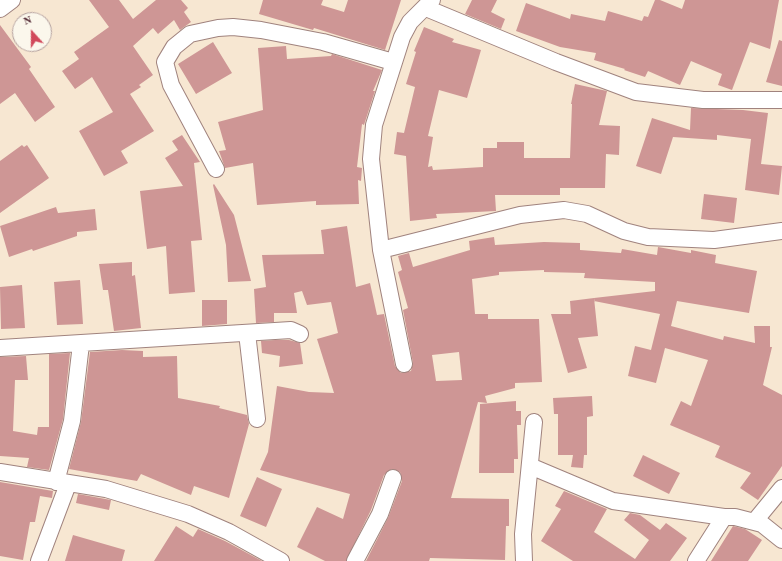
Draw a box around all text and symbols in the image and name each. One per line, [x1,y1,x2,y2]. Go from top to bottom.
north arrow [12,12,52,52]
text: N [22,15,34,28]

